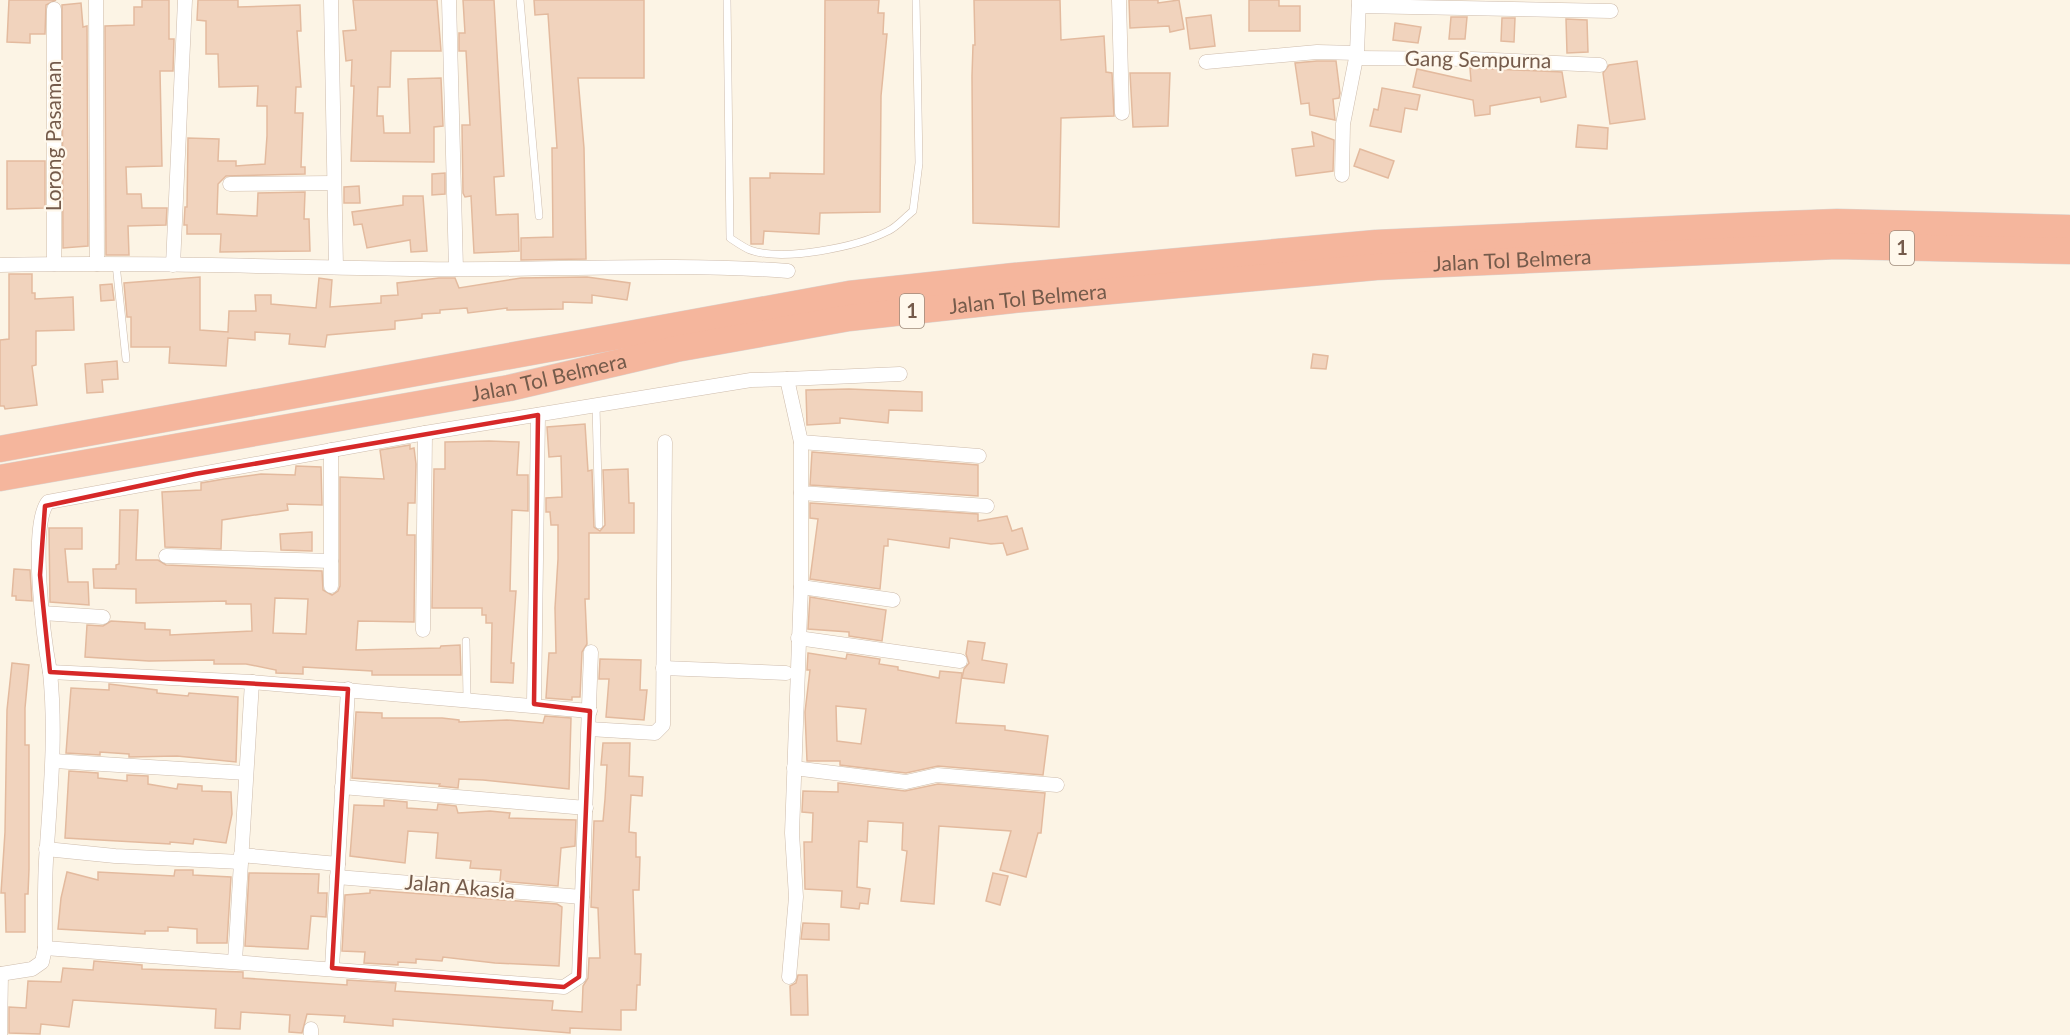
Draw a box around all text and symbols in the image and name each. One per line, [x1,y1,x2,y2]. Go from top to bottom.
street label: Gang Sempurna [1404,45,1552,72]
street label: Lorong Pasaman [40,61,65,211]
road number: 1 [1890,231,1914,265]
street label: Jalan Tol Belmera [1432,243,1592,275]
street label: Jalan Tol Belmera [947,278,1108,318]
road number: 1 [900,294,924,328]
street label: Jalan Tol Belmera [469,347,629,405]
street label: Jalan Akasia [404,868,516,903]

